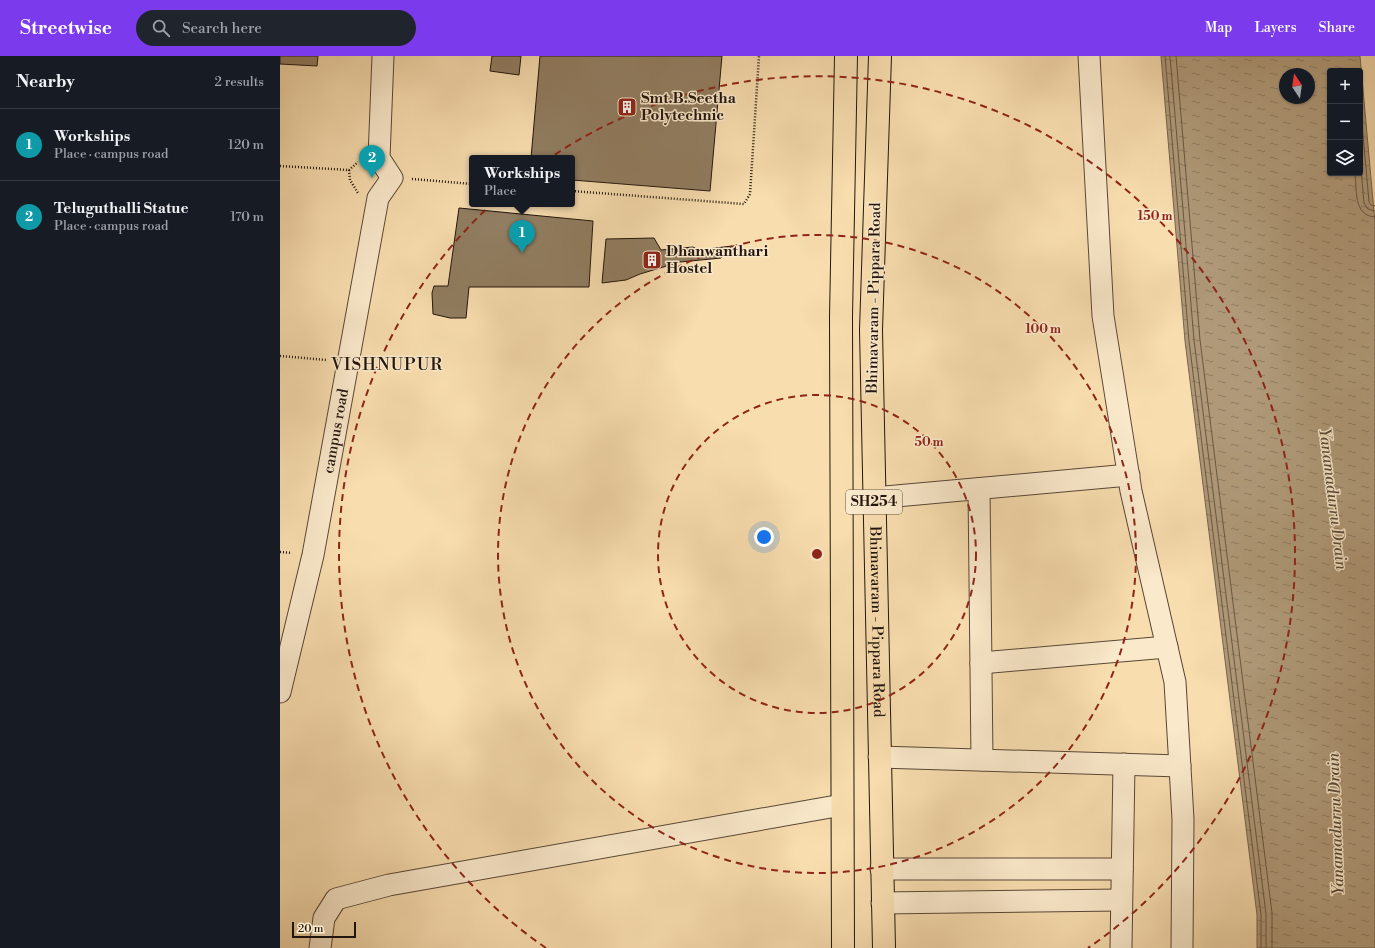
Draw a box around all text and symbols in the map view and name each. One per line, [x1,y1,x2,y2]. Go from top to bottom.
search box [136,10,416,46]
text: Streetwise [20,16,112,40]
icon: search [150,17,172,39]
text: Search here [182,19,262,38]
text: Map [1205,19,1232,37]
text: Layers [1254,19,1297,37]
text: Share [1319,19,1355,37]
north arrow [1279,68,1315,104]
map controls [1327,68,1363,176]
button: + [1327,68,1363,104]
text: Nearby [16,71,75,93]
text: 2 results [215,74,264,90]
place label: Smt.B.Seetha Polytechnic [641,89,737,125]
building icon: Smt.B.Seetha Polytechnic [616,96,638,118]
button: − [1327,104,1363,140]
text: Workships [54,127,130,146]
text: 1 [26,137,32,153]
text: 120 m [228,137,264,153]
button: layers [1327,140,1363,176]
pin: 2 [359,145,385,178]
text: Place · campus road [54,146,168,162]
popup [469,155,575,207]
text: Workships [484,164,560,183]
text: Place [484,183,516,199]
text: Teluguthalli Statue [54,199,189,218]
street label: Bhimavaram - Pippara Road [863,202,885,395]
text: 2 [25,209,33,225]
text: 170 m [230,209,264,225]
text: 150 m [1138,209,1172,224]
text: Place · campus road [54,218,168,234]
pin: 1 [509,220,535,253]
place label: Dhanwanthari Hostel [666,242,768,278]
building icon: Dhanwanthari Hostel [641,249,663,271]
text: 100 m [1025,322,1061,337]
district label: VISHNUPUR [330,354,443,376]
street label: campus road [319,386,353,475]
water label: Yanamadurru Drain [1314,427,1352,572]
text: 50 m [914,435,944,450]
road number: SH254 [846,490,902,514]
street label: Bhimavaram - Pippara Road [866,525,889,718]
your location [754,527,774,547]
centre of rings [810,547,824,561]
water label: Yanamadurru Drain [1323,751,1348,896]
scale bar [292,920,356,939]
text: 20 m [298,922,323,936]

